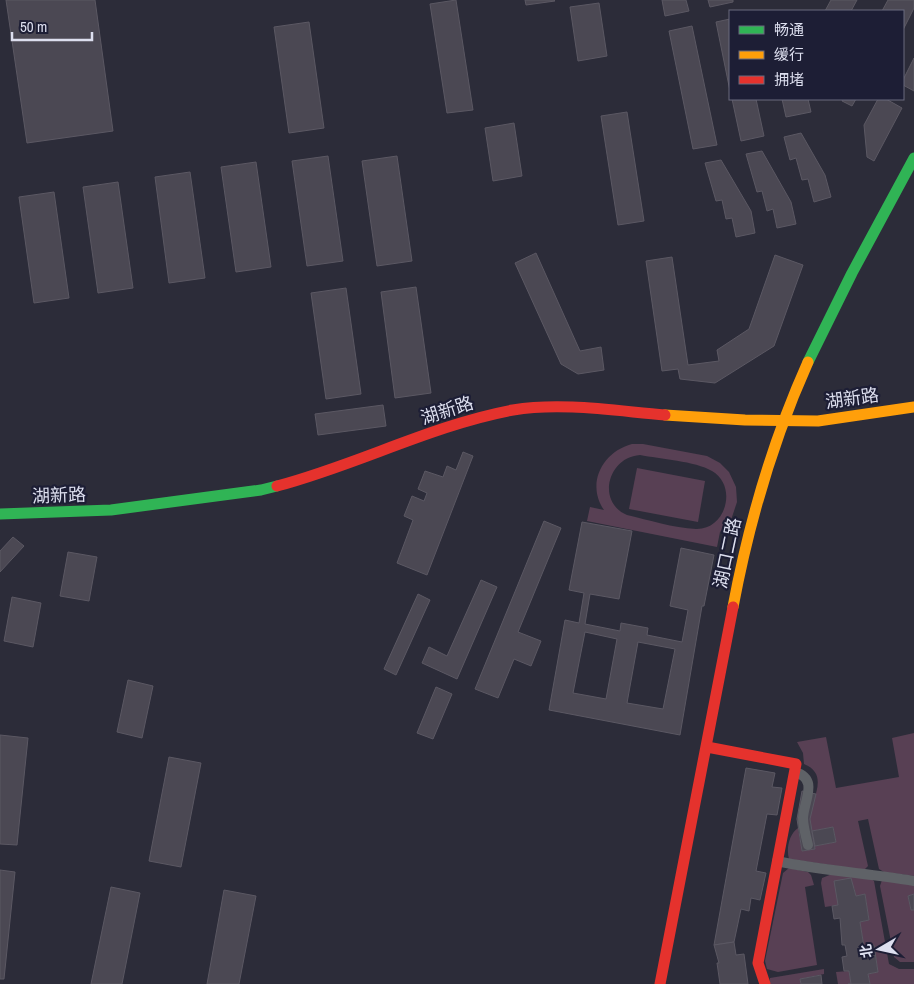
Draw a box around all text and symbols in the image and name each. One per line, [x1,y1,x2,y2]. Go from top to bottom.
scale bar [12,10,92,42]
legend [729,10,904,100]
text: 50 m [20,16,47,37]
text: 畅通 [774,19,804,40]
text: 缓行 [774,44,804,65]
text: 拥堵 [774,69,804,90]
street label: 湖新路 [824,382,880,414]
street label: 湖新路 [417,390,477,430]
street label: 湖新路 [32,482,86,508]
street label: 湖口二路 [707,515,747,591]
north arrow [854,924,904,974]
text: 北 [856,943,876,959]

